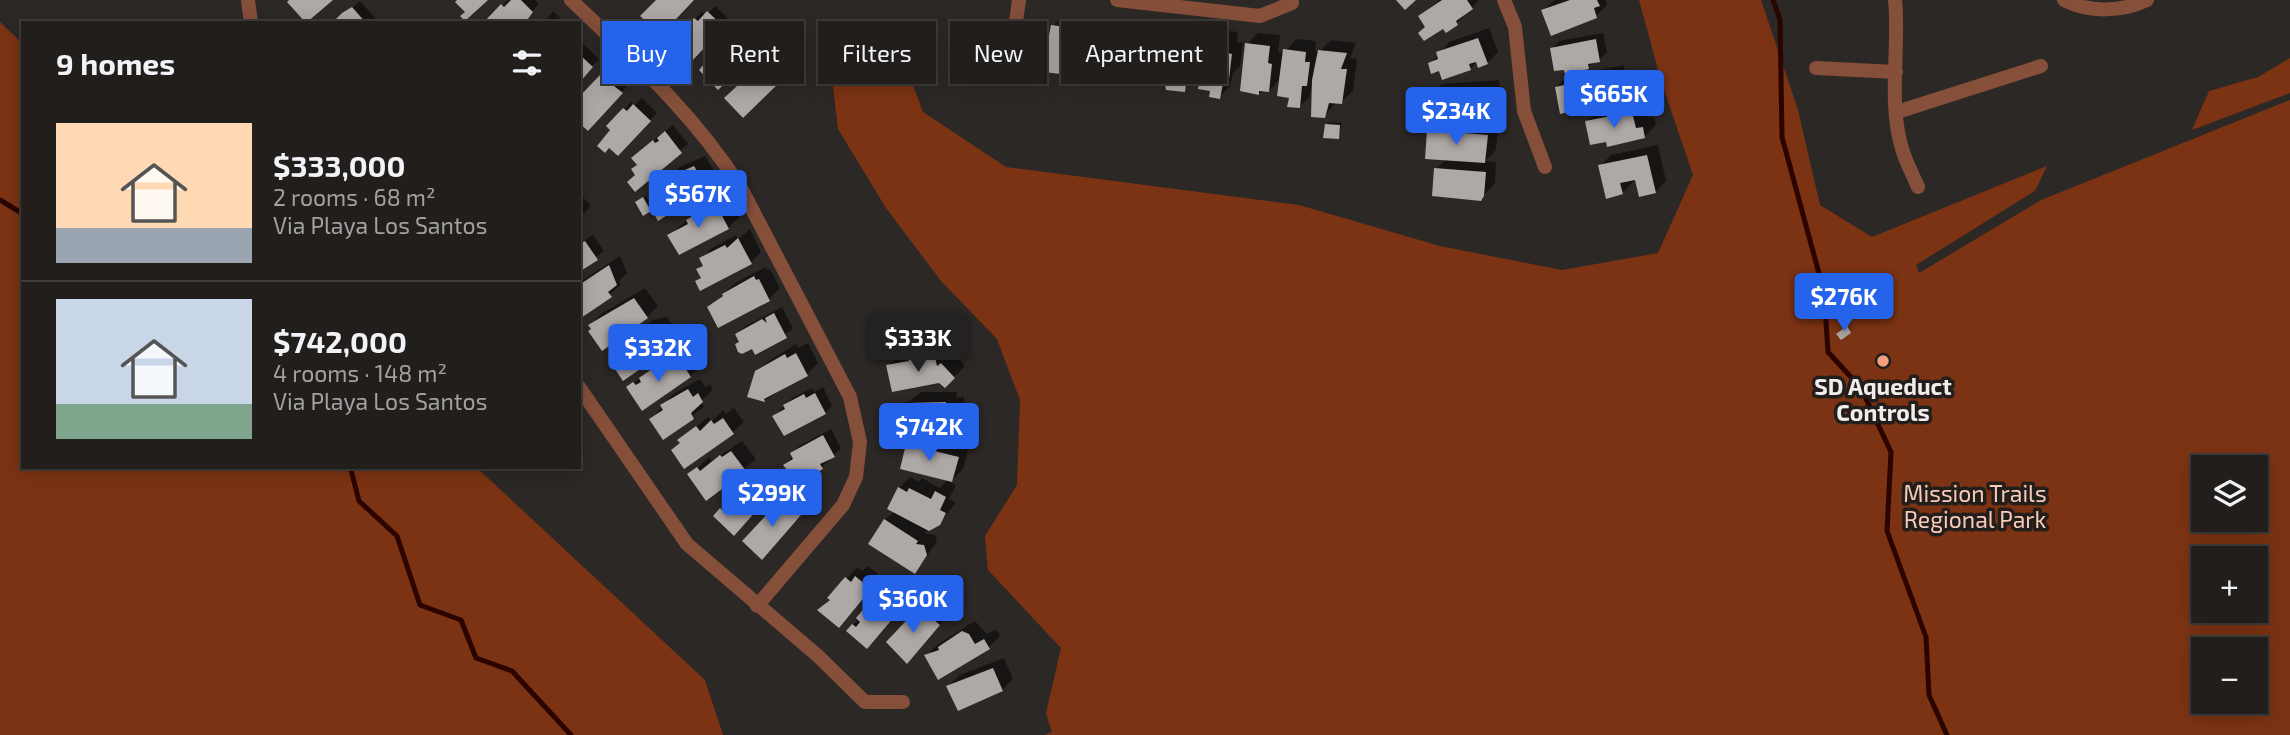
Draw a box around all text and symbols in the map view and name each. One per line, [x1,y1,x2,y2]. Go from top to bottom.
chip: Buy [602,21,691,84]
chip: Rent [705,21,804,84]
chip: Filters [818,21,936,84]
chip: New [950,21,1047,84]
chip: Apartment [1061,21,1227,84]
icon: filters [508,44,546,82]
text: 9 homes [56,45,175,81]
pin: $665K [1565,71,1663,130]
text: $665K [1580,79,1648,107]
pin: $234K [1407,88,1505,147]
text: $234K [1422,96,1490,124]
text: $333,000 [273,147,405,183]
icon: home [112,151,196,235]
pin: $567K [649,170,747,230]
text: $567K [665,179,731,207]
text: 2 rooms · 68 m² [273,183,436,211]
text: Via Playa Los Santos [273,211,487,239]
pin: $276K [1795,274,1893,333]
text: $276K [1811,282,1878,310]
pin: $333K [869,314,967,374]
text: $742,000 [273,323,407,359]
text: $333K [884,323,952,351]
pin: $332K [609,324,707,384]
icon: home [112,327,196,411]
text: $332K [624,333,692,361]
marker: SD Aqueduct Controls [1875,353,1891,369]
text: 4 rooms · 148 m² [273,359,447,387]
place label: SD Aqueduct Controls [1814,372,1952,426]
text: Via Playa Los Santos [273,387,487,415]
pin: $742K [880,404,978,463]
text: $742K [895,412,963,440]
map controls [2191,455,2268,714]
button: layers [2191,455,2268,532]
pin: $299K [723,470,821,529]
text: $299K [738,478,806,506]
park label: Mission Trails Regional Park [1903,479,2047,533]
button: + [2191,546,2268,623]
pin: $360K [864,576,962,635]
text: $360K [878,584,948,612]
button: − [2191,637,2268,714]

